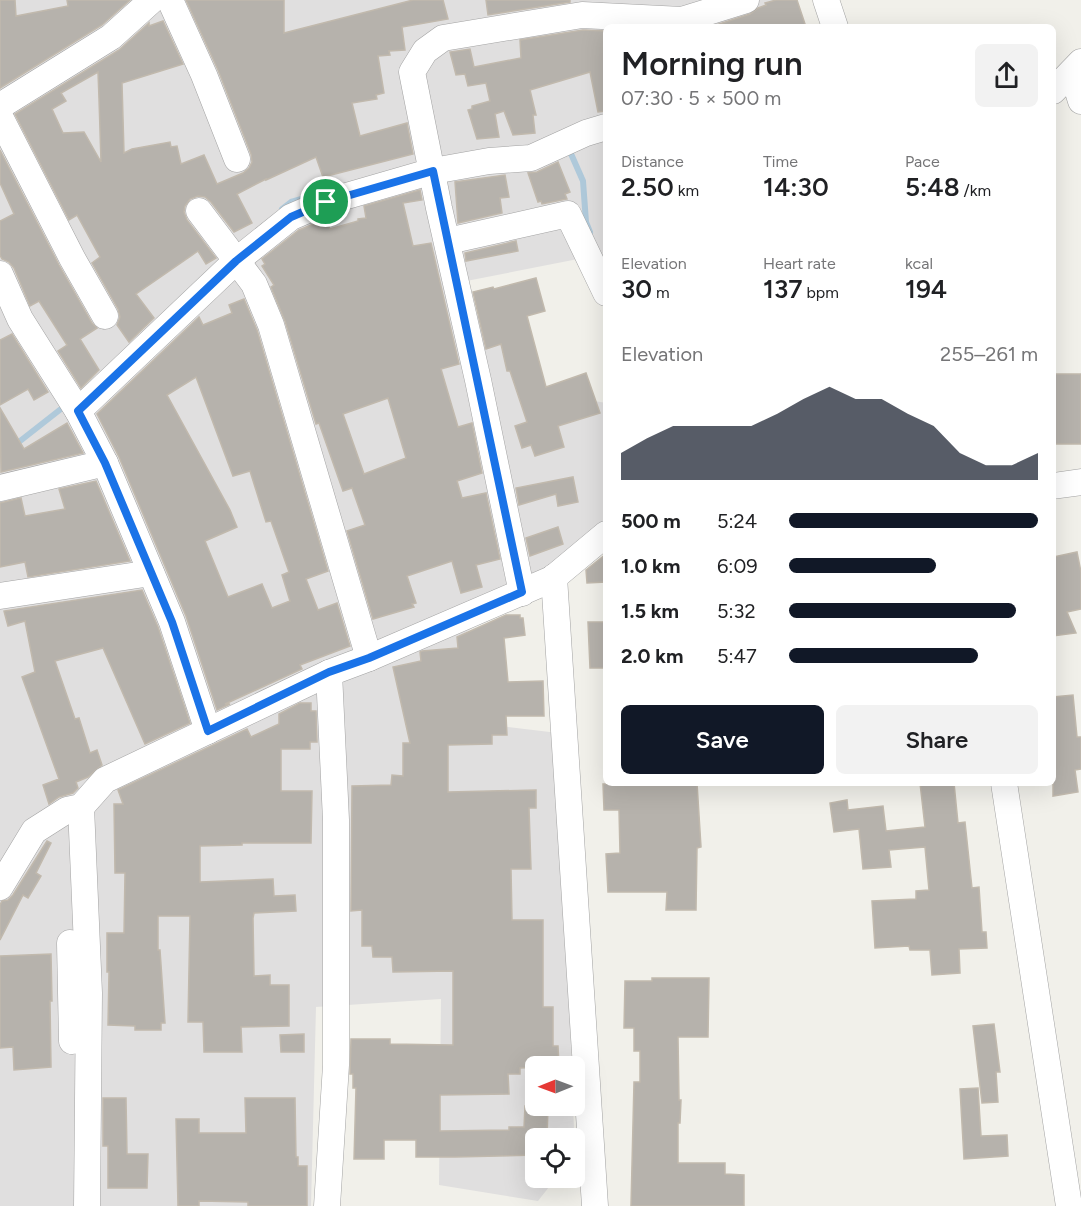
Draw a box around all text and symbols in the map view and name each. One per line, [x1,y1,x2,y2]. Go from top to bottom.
text: Morning run [621,44,803,83]
button: share [975,44,1038,107]
text: 07:30 · 5 × 500 m [621,86,781,110]
text: Distance [621,152,684,171]
text: Time [763,152,798,171]
text: Pace [905,152,940,171]
text: 2.50 [621,171,674,203]
text: 14:30 [763,171,829,203]
text: 5:48 [905,171,960,203]
pin [300,176,351,227]
text: km [674,181,699,200]
text: /km [960,181,991,200]
icon: arrive [309,185,342,218]
text: Elevation [621,254,687,273]
text: Heart rate [763,254,836,273]
text: kcal [905,254,933,273]
text: 30 [621,273,652,305]
text: 137 [763,273,802,305]
text: 194 [905,273,947,305]
text: m [652,283,670,302]
text: bpm [802,283,839,302]
text: Elevation [621,342,703,366]
text: 255–261 m [940,342,1038,366]
text: 500 m [621,509,681,533]
text: 5:24 [717,509,757,533]
text: 1.0 km [621,554,680,578]
text: 6:09 [717,554,758,578]
text: 1.5 km [621,599,679,623]
text: 5:32 [717,599,756,623]
text: 2.0 km [621,644,683,668]
text: 5:47 [717,644,757,668]
button: Save [621,705,824,774]
button: Share [836,705,1038,774]
north arrow [525,1056,585,1116]
map controls [525,1056,585,1188]
button: locate [525,1128,585,1188]

